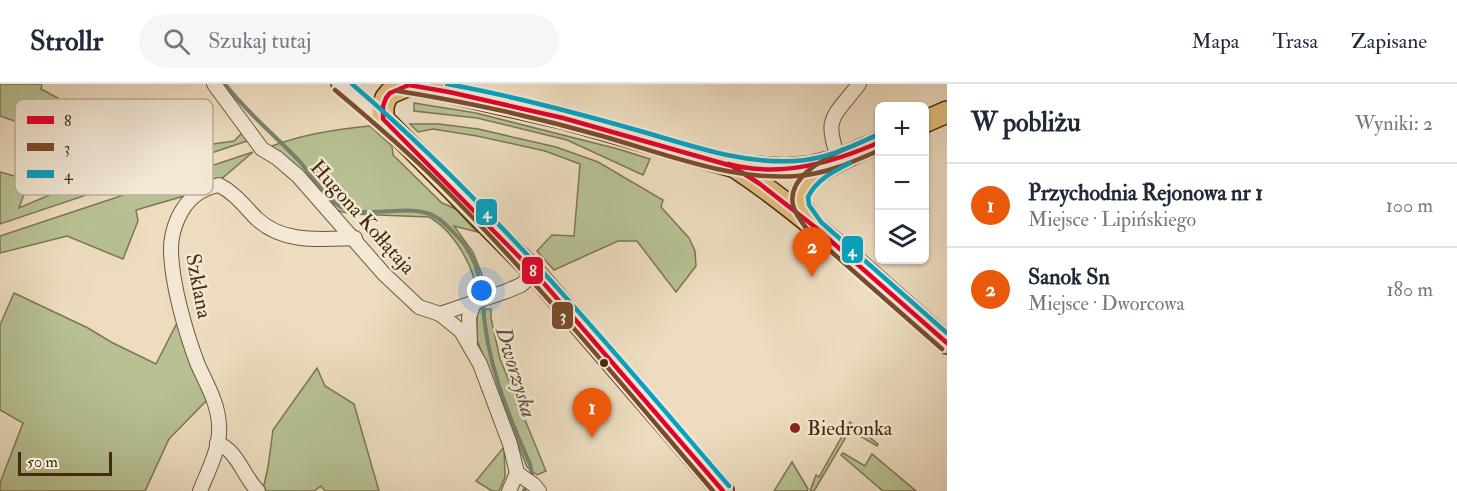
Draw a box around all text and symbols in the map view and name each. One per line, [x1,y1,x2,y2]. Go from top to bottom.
search box [139,14,559,68]
text: Strollr [30,24,103,59]
icon: search [160,25,193,58]
text: Szukaj tutaj [208,27,311,55]
text: Mapa [1191,28,1239,55]
text: Trasa [1272,28,1318,55]
text: Zapisane [1351,28,1427,55]
legend [15,99,213,195]
map controls [875,102,929,264]
button: + [875,102,929,156]
text: W pobliżu [971,107,1081,139]
text: 8 [64,111,72,131]
text: Wyniki: 2 [1355,111,1433,136]
text: 3 [64,138,70,158]
street label: Hugona Kołłątaja [304,154,421,280]
button: − [875,156,929,210]
text: 4 [64,165,74,185]
text: Przychodnia Rejonowa nr 1 [1028,179,1263,207]
text: 1 [987,193,994,218]
text: 100 m [1386,193,1433,218]
line badge: 4 [475,198,498,226]
text: 4 [482,203,493,223]
text: Miejsce · Lipińskiego [1028,207,1196,232]
button: layers [875,210,929,264]
pin: 2 [792,228,832,277]
line badge: 4 [841,235,864,264]
text: 4 [847,241,858,261]
street label: Szklana [179,251,218,321]
line badge: 8 [521,256,544,285]
text: 8 [529,261,537,281]
text: Sanok Sn [1028,263,1110,291]
your location [467,276,496,305]
text: 2 [985,277,996,302]
text: 180 m [1386,277,1433,302]
text: Miejsce · Dworcowa [1028,291,1185,316]
line badge: 3 [551,301,574,330]
text: 3 [560,306,566,326]
water label: Dworzyska [489,322,543,421]
unlabelled marker [598,357,610,369]
pin: 1 [572,388,612,438]
place label: Biedronka [807,415,893,442]
marker: Biedronka [788,421,802,435]
scale bar [18,449,112,476]
text: 50 m [27,452,58,472]

